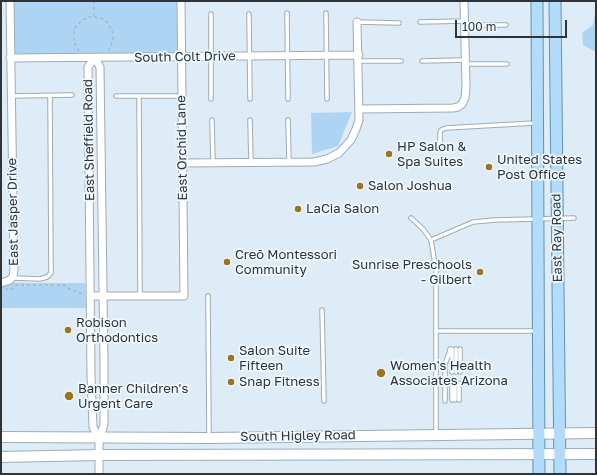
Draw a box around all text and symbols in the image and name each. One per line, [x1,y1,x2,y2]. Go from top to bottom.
scale bar [457,12,569,38]
text: 100 m [462,19,496,34]
street label: South Colt Drive [134,48,236,66]
street label: East Sheffield Road [80,79,98,201]
street label: East Orchid Lane [173,95,191,201]
place label: HP Salon & Spa Suites [397,139,466,170]
marker: HP Salon & Spa Suites [384,149,394,159]
place label: United States Post Office [497,152,582,183]
street label: East Jasper Drive [4,158,22,266]
marker: United States Post Office [484,162,494,172]
place label: Salon Joshua [368,178,452,194]
marker: Salon Joshua [355,181,365,191]
street label: East Ray Road [548,194,566,282]
place label: LaCia Salon [306,201,379,217]
marker: LaCia Salon [293,204,303,214]
place label: Creō Montessori Community [235,247,337,278]
marker: Creō Montessori Community [222,257,232,267]
place label: Sunrise Preschools - Gilbert [352,257,472,288]
marker: Sunrise Preschools - Gilbert [475,267,485,277]
place label: Robison Orthodontics [76,315,158,346]
marker: Robison Orthodontics [63,325,73,335]
place label: Salon Suite Fifteen [239,343,310,374]
marker: Salon Suite Fifteen [226,353,236,363]
place label: Women's Health Associates Arizona [390,358,508,389]
marker: Women's Health Associates Arizona [375,367,387,379]
place label: Snap Fitness [239,374,320,390]
marker: Snap Fitness [226,377,236,387]
place label: Banner Children's Urgent Care [78,381,188,412]
marker: Banner Children's Urgent Care [63,390,75,402]
street label: South Higley Road [240,427,356,445]

